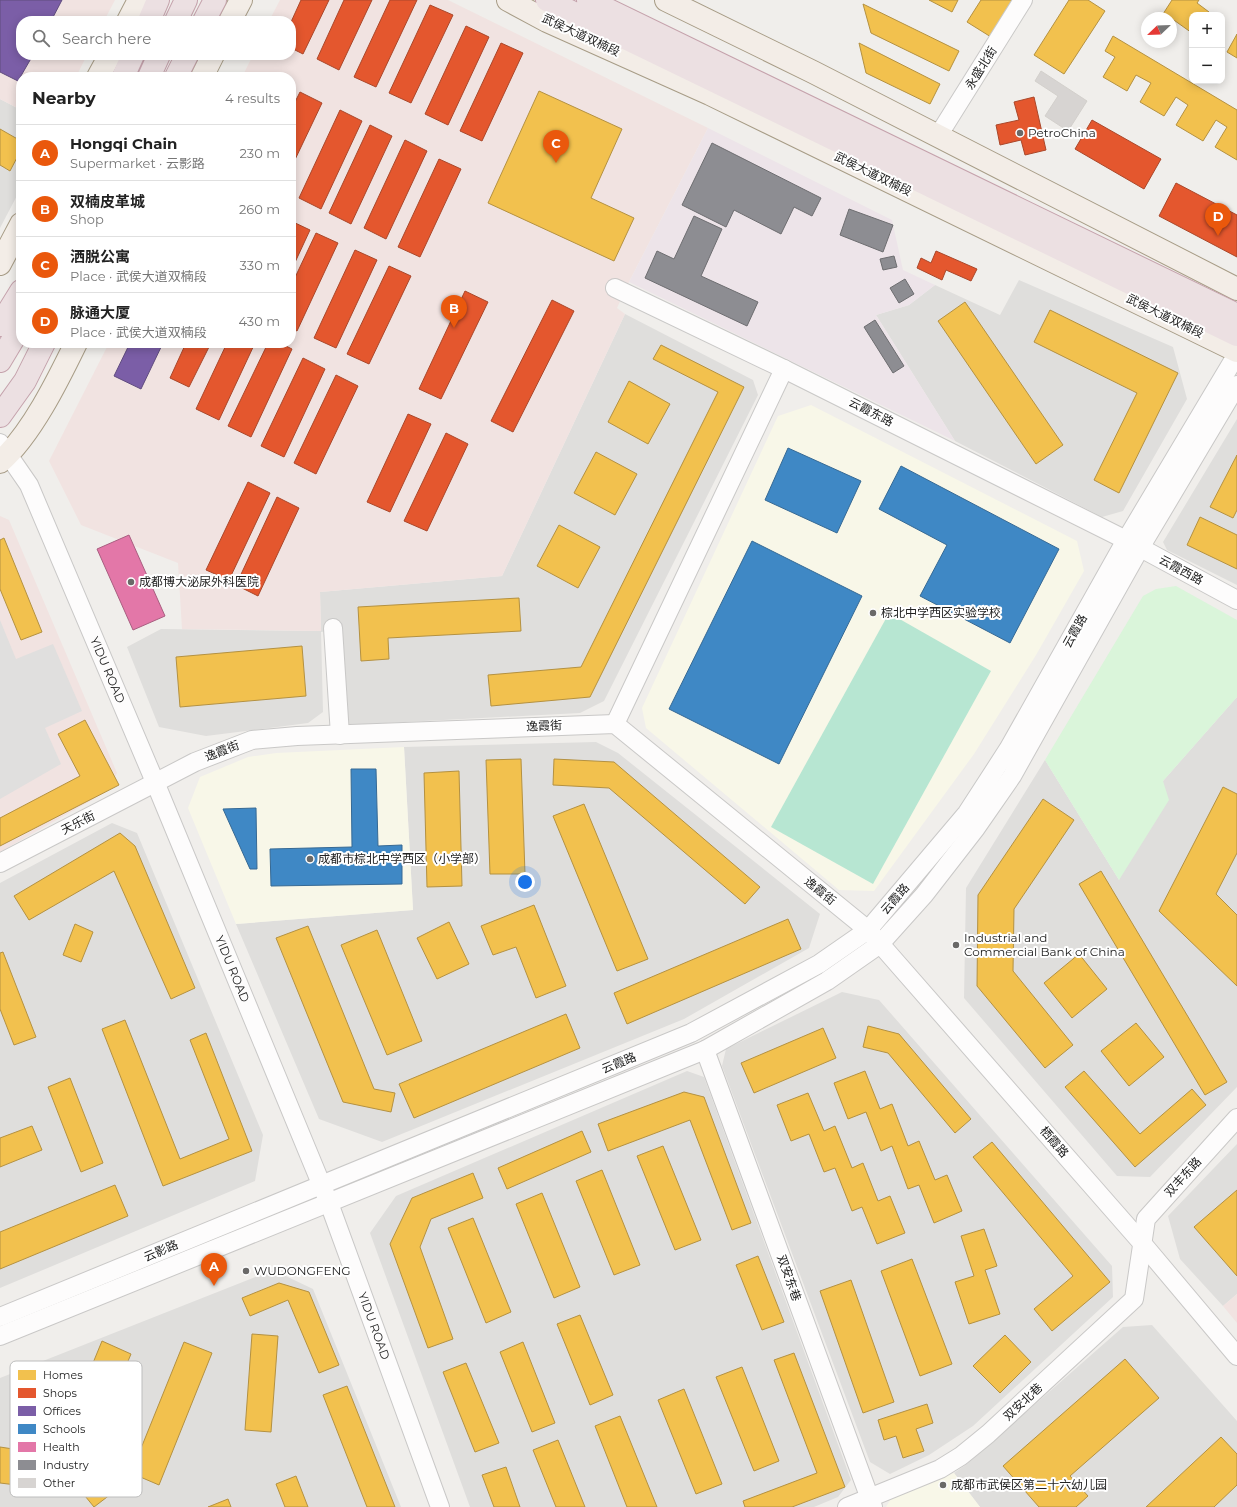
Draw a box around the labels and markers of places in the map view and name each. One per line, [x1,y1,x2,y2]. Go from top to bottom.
place label: PetroChina [1028,125,1096,140]
marker: PetroChina [1015,128,1025,138]
pin: C [543,130,569,163]
pin: D [1205,203,1231,236]
pin: B [441,295,467,328]
place label: 成都博大泌尿外科医院 [139,574,259,589]
marker: 成都博大泌尿外科医院 [126,577,136,587]
place label: 棕北中学西区实验学校 [881,605,1001,620]
marker: 棕北中学西区实验学校 [868,608,878,618]
place label: 成都市棕北中学西区（小学部） [318,851,486,866]
marker: 成都市棕北中学西区（小学部） [305,854,315,864]
place label: Industrial and Commercial Bank of China [964,930,1125,959]
marker: Industrial and Commercial Bank of China [951,940,961,950]
pin: A [201,1253,227,1286]
place label: WUDONGFENG [254,1263,351,1278]
marker: WUDONGFENG [241,1266,251,1276]
place label: 成都市武侯区第二十六幼儿园 [951,1477,1107,1492]
marker: 成都市武侯区第二十六幼儿园 [938,1480,948,1490]

